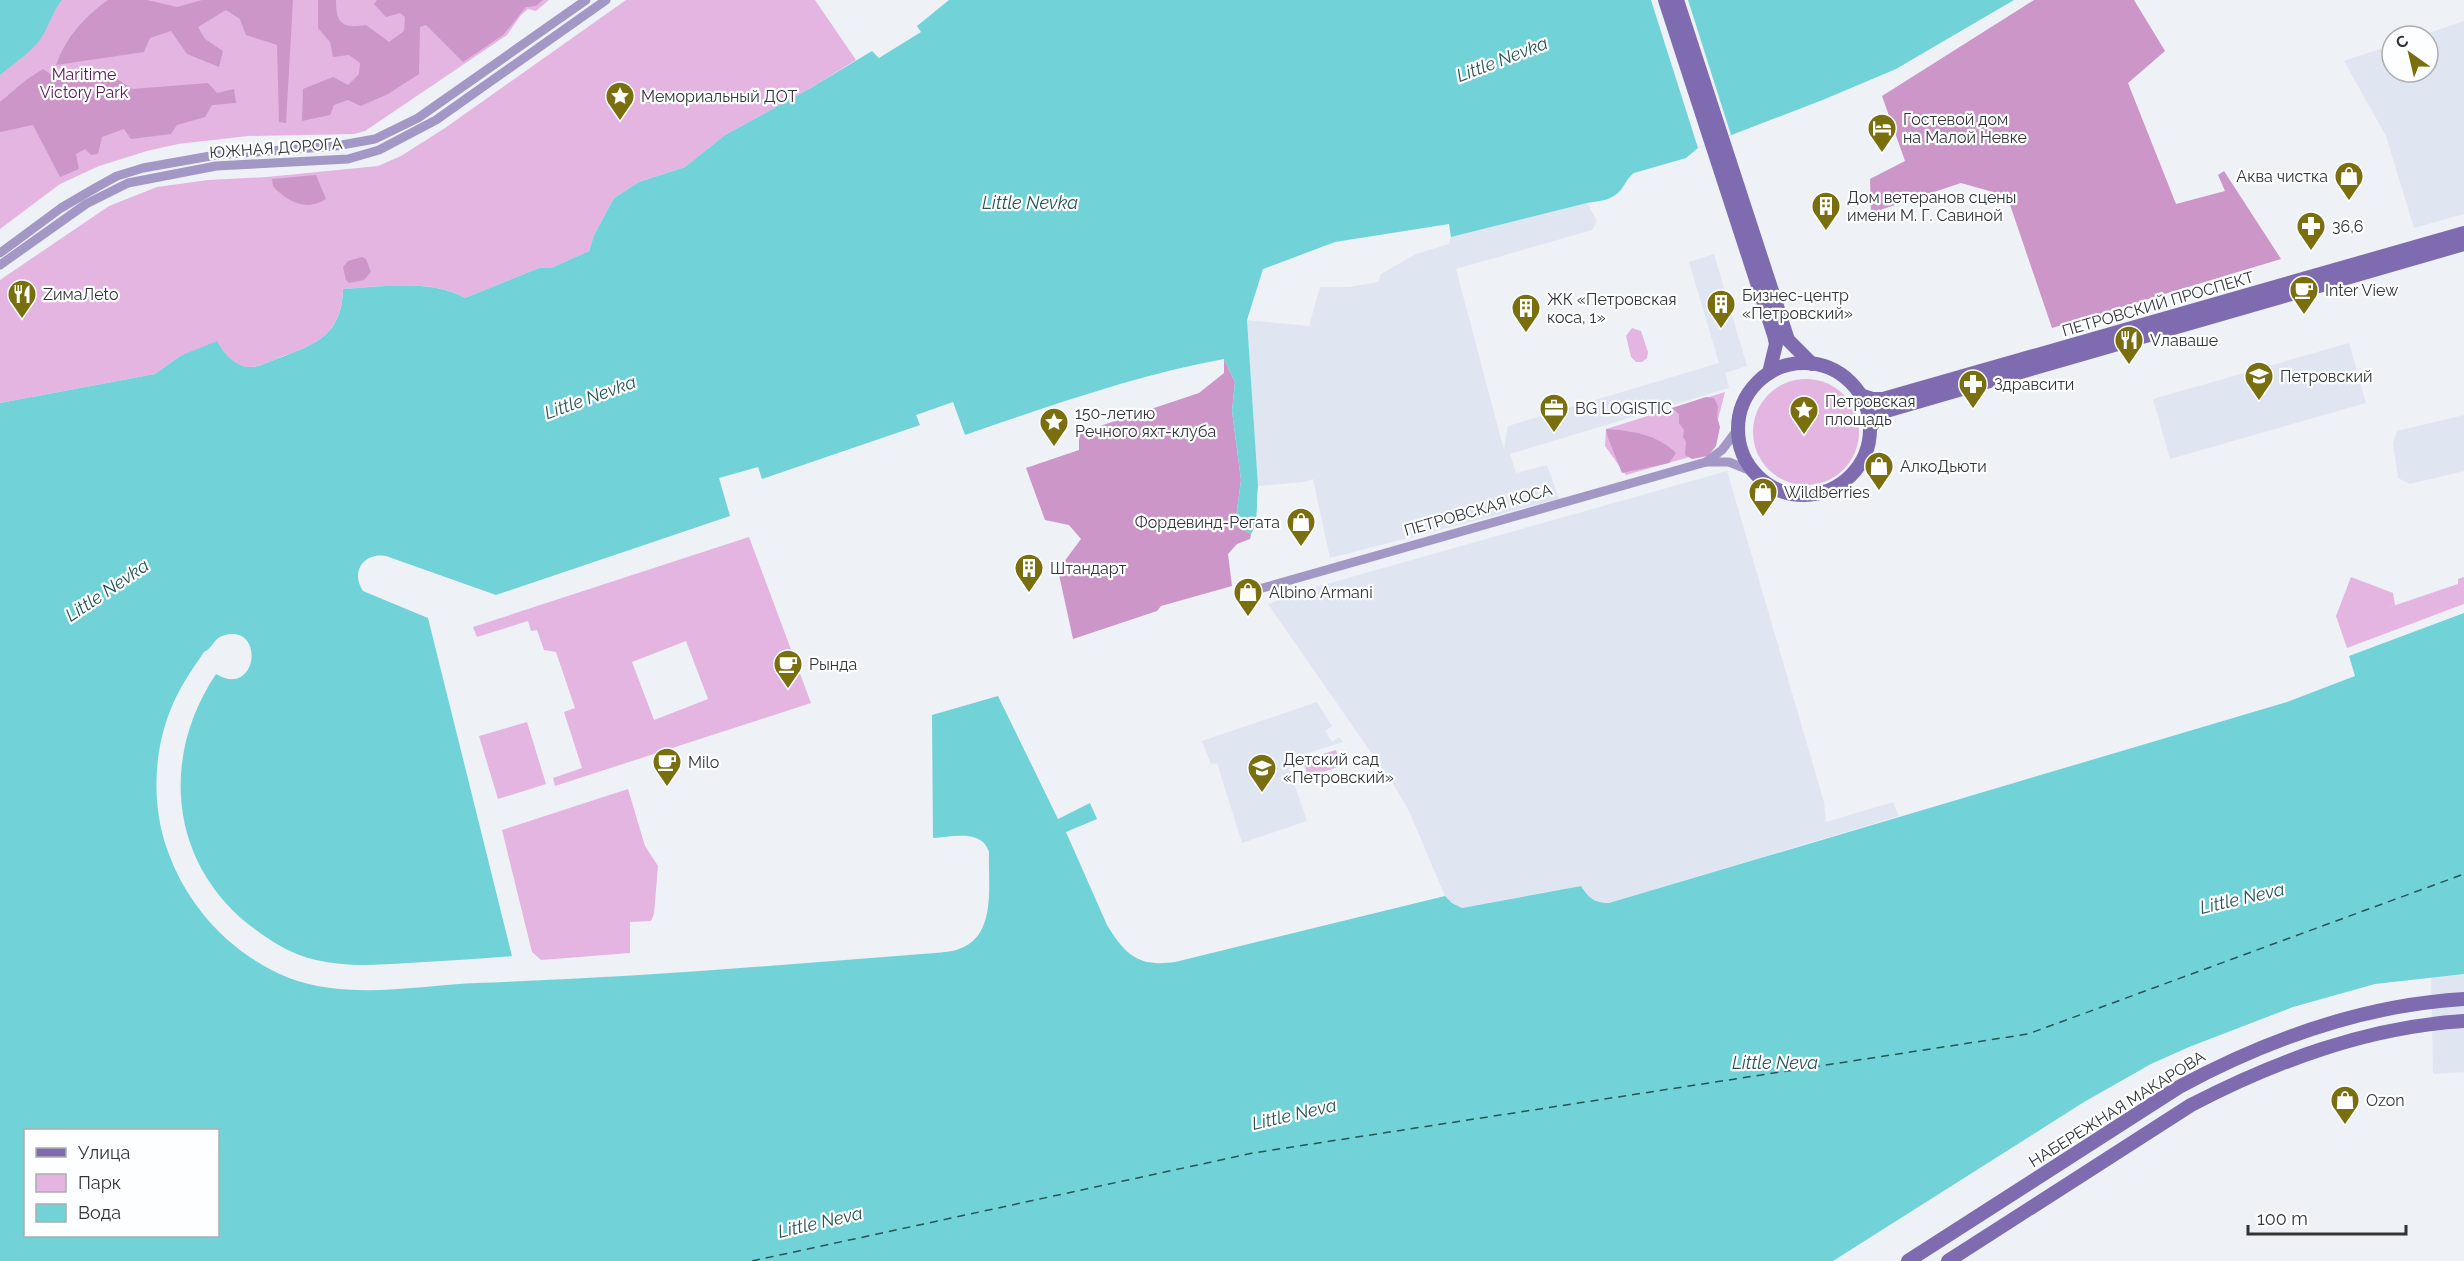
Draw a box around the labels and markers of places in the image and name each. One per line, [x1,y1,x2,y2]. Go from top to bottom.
place icon: Мемориальный ДОТ [604,80,636,122]
place label: Мемориальный ДОТ [641,87,797,106]
place label: Гостевой дом на Малой Невке [1903,110,2027,147]
hotel icon: Гостевой дом на Малой Невке [1866,112,1898,154]
shop icon: Аква чистка [2333,160,2365,202]
place label: Аква чистка [2236,167,2328,186]
place label: Дом ветеранов сцены имени М. Г. Савиной [1847,188,2016,225]
building icon: Дом ветеранов сцены имени М. Г. Савиной [1810,190,1842,232]
pharmacy icon: 36,6 [2295,210,2327,252]
place label: 36,6 [2332,217,2363,236]
cafe icon: Inter View [2288,274,2320,316]
restaurant icon: ZимаЛеtо [6,278,38,320]
place label: Inter View [2325,281,2398,300]
place label: ZимаЛеtо [43,285,118,304]
place label: Бизнес-центр «Петровский» [1742,286,1853,323]
building icon: Бизнес-центр «Петровский» [1705,288,1737,330]
place label: ЖК «Петровская коса, 1» [1547,290,1676,327]
building icon: ЖК «Петровская коса, 1» [1510,292,1542,334]
restaurant icon: Vлаваше [2113,324,2145,366]
place label: Vлаваше [2150,331,2218,350]
school or university icon: Петровский [2243,360,2275,402]
place label: Петровский [2280,367,2373,386]
pharmacy icon: Здравсити [1957,368,1989,410]
place label: Здравсити [1994,375,2074,394]
office icon: BG LOGISTIC [1538,392,1570,434]
place label: Петровская площадь [1825,392,1915,429]
place icon: Петровская площадь [1788,394,1820,436]
place label: BG LOGISTIC [1575,399,1672,418]
place label: 150-летию Речного яхт-клуба [1075,404,1216,441]
place icon: 150-летию Речного яхт-клуба [1038,406,1070,448]
shop icon: АлкоДьюти [1863,450,1895,492]
place label: АлкоДьюти [1900,457,1987,476]
shop icon: Wildberries [1747,476,1779,518]
place label: Wildberries [1784,483,1870,502]
shop icon: Фордевинд-Регата [1285,506,1317,548]
place label: Фордевинд-Регата [1135,513,1280,532]
building icon: Штандарт [1013,552,1045,594]
place label: Штандарт [1050,559,1127,578]
shop icon: Albino Armani [1232,576,1264,618]
place label: Albino Armani [1269,583,1373,602]
cafe icon: Рында [772,648,804,690]
place label: Рында [809,655,857,674]
cafe icon: Milo [651,746,683,788]
place label: Детский сад «Петровский» [1283,750,1394,787]
school or university icon: Детский сад «Петровский» [1246,752,1278,794]
place label: Milo [688,753,719,772]
shop icon: Ozon [2329,1084,2361,1126]
place label: Ozon [2366,1091,2405,1110]

